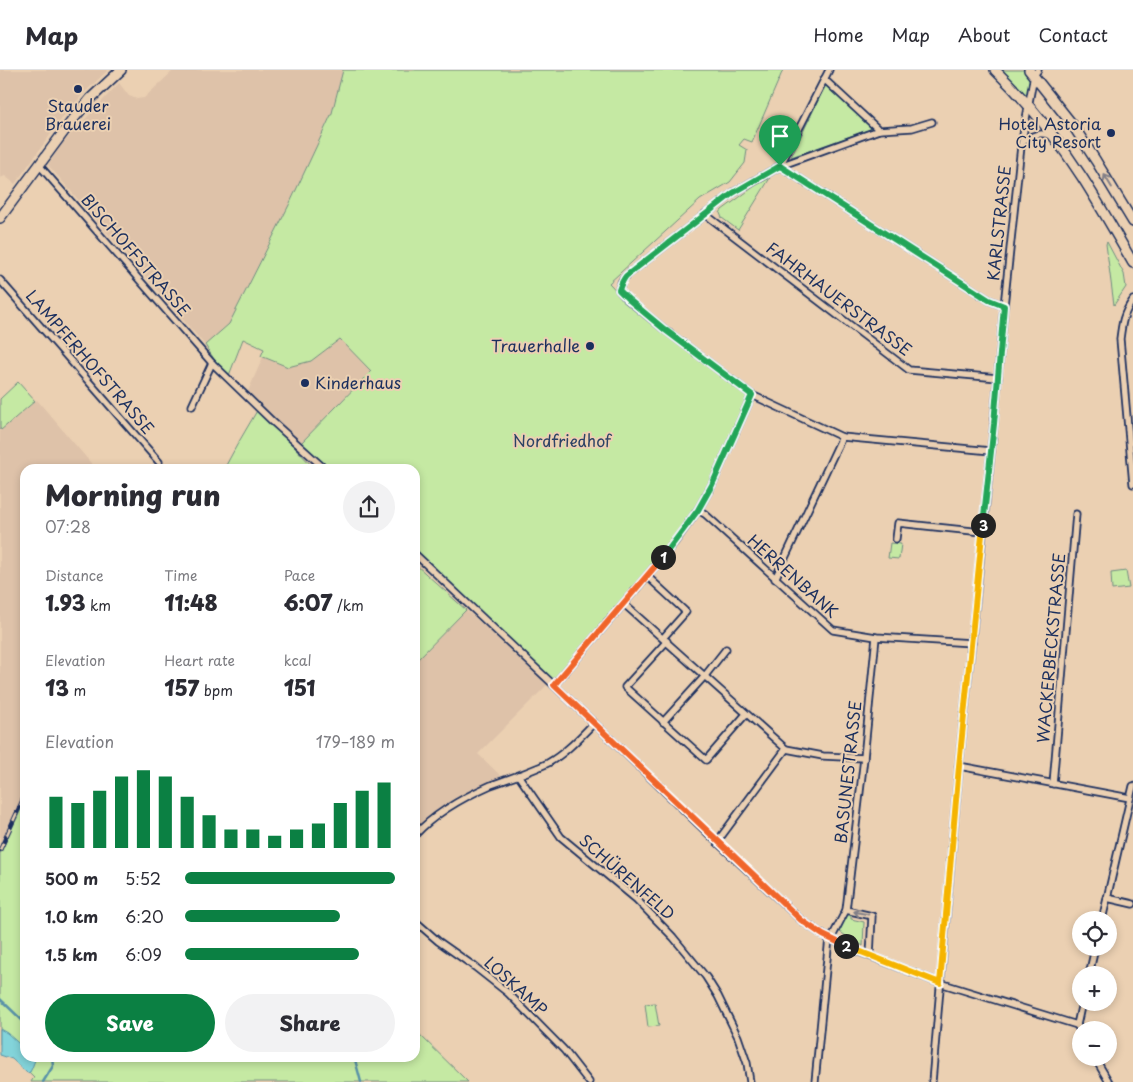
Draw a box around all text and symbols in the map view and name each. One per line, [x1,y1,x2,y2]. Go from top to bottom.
text: Map [25,17,78,53]
text: Home [813,21,863,48]
text: Map [891,21,930,48]
text: About [958,21,1010,48]
text: Contact [1038,21,1108,48]
marker: Stauder Brauerei [72,83,84,95]
place label: Stauder Brauerei [45,93,111,135]
place label: Hotel Astoria City Resort [998,111,1101,153]
pin [759,115,801,166]
icon: arrive [766,122,794,150]
marker: Hotel Astoria City Resort [1105,127,1117,139]
street label: KARLSTRASSE [980,164,1016,282]
one-way arrow [1102,174,1112,188]
street label: BISCHOFFSTRASSE [77,188,197,321]
street label: FAHRHAUERSTRASSE [762,235,917,361]
street label: LAMPFERHOFSTRASSE [21,284,160,439]
place label: Trauerhalle [491,333,580,357]
marker: Trauerhalle [584,340,596,352]
place label: Kinderhaus [315,370,401,394]
marker: Kinderhaus [299,377,311,389]
park label: Nordfriedhof [513,428,613,452]
text: Morning run [45,473,221,516]
button: share [343,481,395,533]
pin: 3 [970,512,996,538]
text: 07:28 [45,514,91,538]
text: 3 [979,515,988,536]
street label: HERRENBANK [743,528,844,623]
pin: 1 [650,544,676,570]
text: 1 [660,547,667,568]
street label: WACKERBECKSTRASSE [1030,552,1070,744]
text: Distance [45,565,104,586]
text: Time [164,565,197,586]
text: Pace [284,565,315,586]
text: 1.93 [45,586,86,618]
text: 11:48 [164,586,218,618]
text: 6:07 [284,586,332,618]
text: km [86,595,111,616]
text: /km [332,595,364,616]
text: Elevation [45,650,105,671]
text: Heart rate [164,650,235,671]
text: kcal [284,650,312,671]
text: 13 [45,671,69,703]
text: 157 [164,671,199,703]
text: 151 [284,671,315,703]
text: m [69,680,86,701]
text: bpm [199,680,233,701]
street label: BASUNESTRASSE [828,699,866,845]
text: Elevation [45,729,114,753]
text: 179–189 m [316,729,395,753]
street label: SCHÜRENFELD [574,828,681,925]
text: 500 m [45,866,98,890]
text: 5:52 [125,866,161,890]
text: 1.0 km [45,904,98,928]
text: 6:20 [125,904,164,928]
one-way arrow [854,908,870,918]
map controls [1072,911,1117,1066]
button: locate [1072,911,1117,956]
pin: 2 [834,934,858,958]
text: 2 [842,936,851,957]
text: 1.5 km [45,942,98,966]
text: 6:09 [125,942,162,966]
street label: LOSKAMP [480,950,554,1020]
button: + [1072,966,1117,1011]
button: Save [45,994,215,1052]
button: Share [225,994,395,1052]
button: − [1072,1021,1117,1066]

